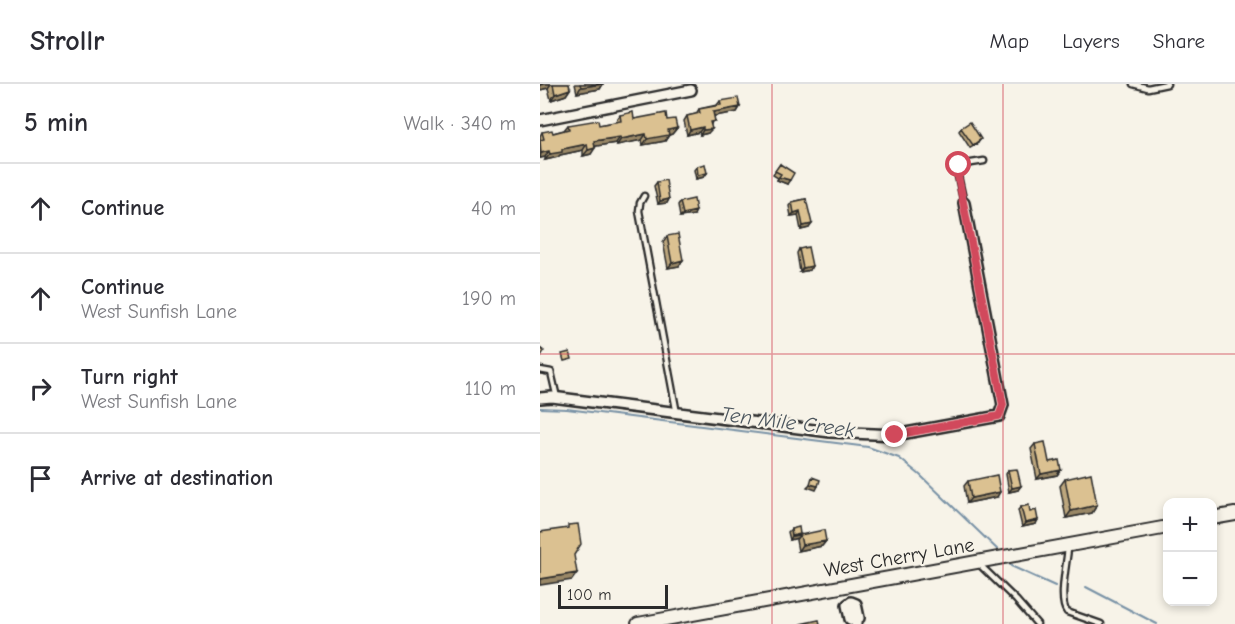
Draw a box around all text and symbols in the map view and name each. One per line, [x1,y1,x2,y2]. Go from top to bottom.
text: Strollr [30,25,104,57]
text: Map [990,29,1029,53]
text: Layers [1062,29,1120,53]
text: Share [1153,29,1205,53]
text: 5 min [24,108,88,138]
text: Walk · 340 m [404,112,516,135]
route start [945,151,971,177]
icon: ahead [24,192,57,225]
text: Continue [81,195,164,221]
text: 40 m [471,197,516,220]
text: Continue [81,274,164,300]
icon: ahead [24,282,57,315]
text: 190 m [462,287,516,310]
text: West Sunfish Lane [81,300,237,323]
text: Turn right [81,364,178,390]
icon: right [24,372,57,405]
text: 110 m [465,377,516,400]
text: West Sunfish Lane [81,390,237,413]
water label: Ten Mile Creek [720,402,857,442]
route end [881,421,907,447]
icon: arrive [24,462,57,495]
text: Arrive at destination [81,465,273,491]
map controls [1163,498,1217,606]
button: + [1163,498,1217,552]
street label: West Cherry Lane [822,533,976,582]
button: − [1163,552,1217,606]
scale bar [558,582,668,610]
text: 100 m [567,586,611,604]

